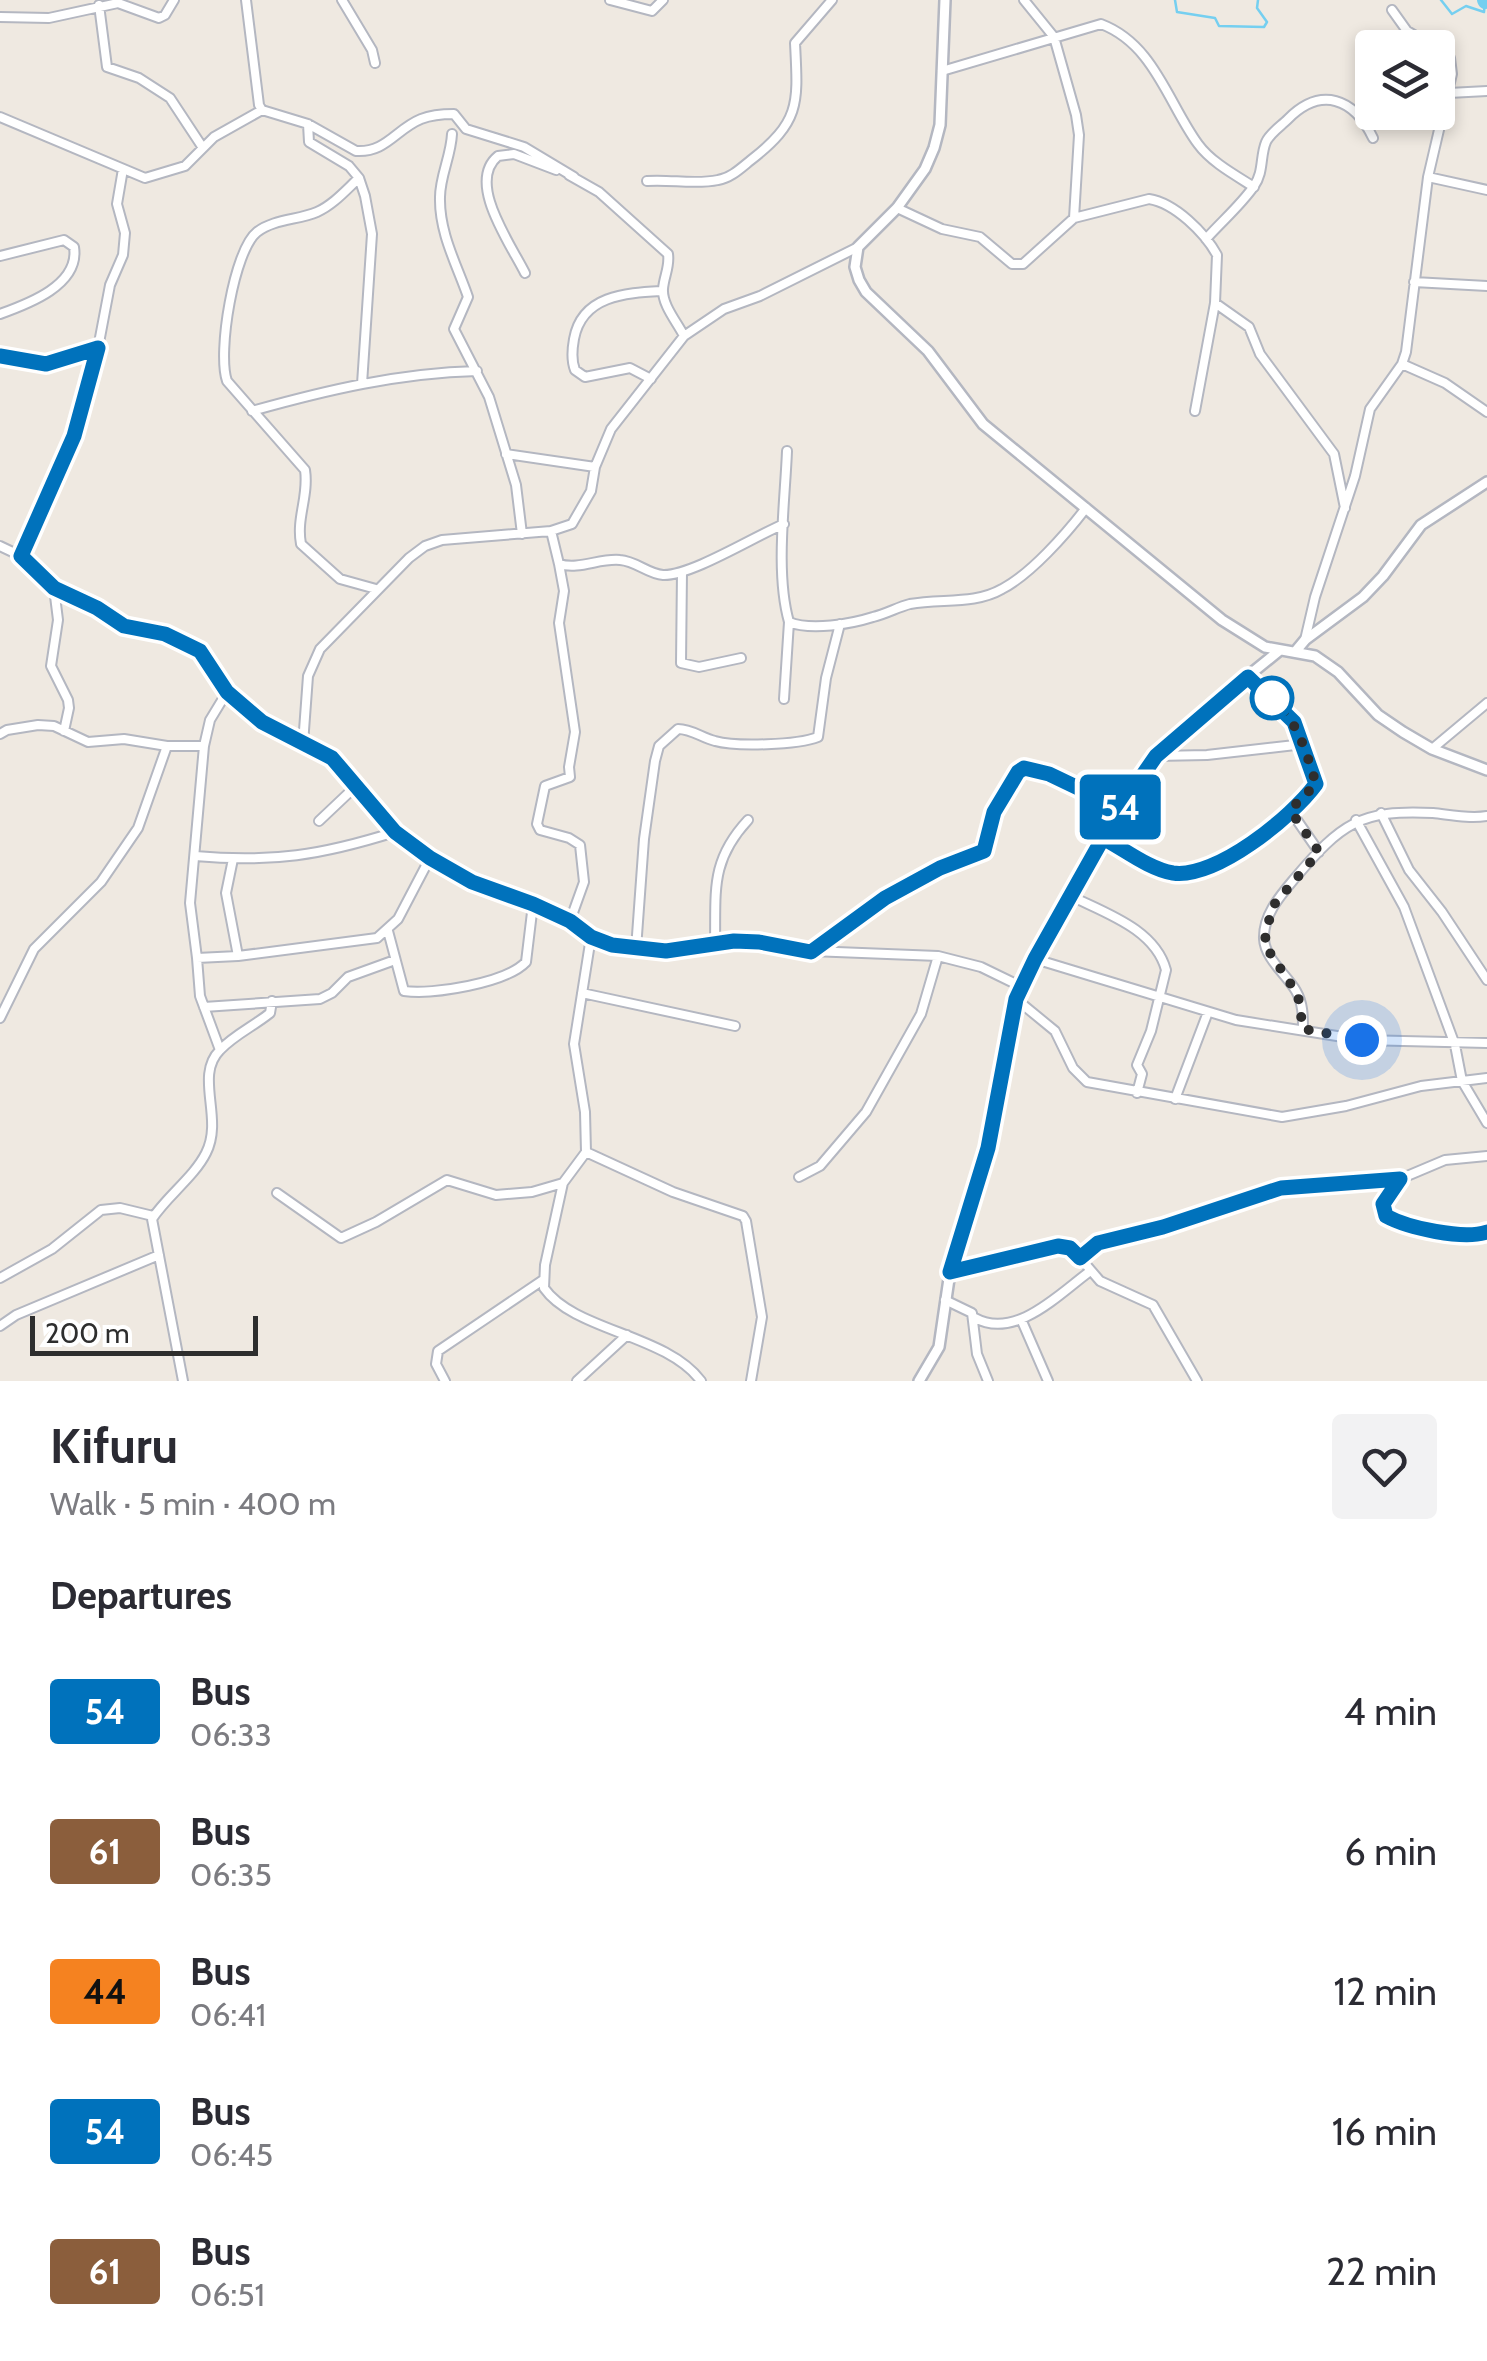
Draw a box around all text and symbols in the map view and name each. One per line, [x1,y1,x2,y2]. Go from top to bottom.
map controls [1355,30,1455,130]
button: layers [1355,30,1455,130]
unlabelled marker [1251,677,1293,719]
line badge: 54 [1075,774,1165,840]
text: 54 [1100,786,1140,829]
your location [1337,1015,1387,1065]
scale bar [30,1311,258,1356]
text: 200 m [45,1316,130,1350]
button: heart [1332,1414,1437,1519]
text: Kifuru [50,1417,178,1475]
text: Walk · 5 min · 400 m [50,1484,336,1523]
text: Departures [50,1572,232,1619]
text: Bus [190,1668,251,1715]
text: 4 min [1344,1688,1437,1735]
text: 54 [85,1690,125,1733]
text: 06:33 [190,1715,272,1754]
text: Bus [190,1808,251,1855]
text: 6 min [1344,1828,1437,1875]
text: 61 [89,1830,121,1873]
text: 06:35 [190,1855,272,1894]
text: Bus [190,1948,251,1995]
text: 12 min [1334,1968,1437,2015]
text: 44 [83,1970,127,2013]
text: 06:41 [190,1995,266,2034]
text: Bus [190,2088,251,2135]
text: 16 min [1332,2108,1437,2155]
text: 54 [85,2110,125,2153]
text: 06:45 [190,2135,273,2174]
text: Bus [190,2228,251,2275]
text: 22 min [1326,2248,1437,2295]
text: 61 [89,2250,121,2293]
text: 06:51 [190,2275,265,2314]

